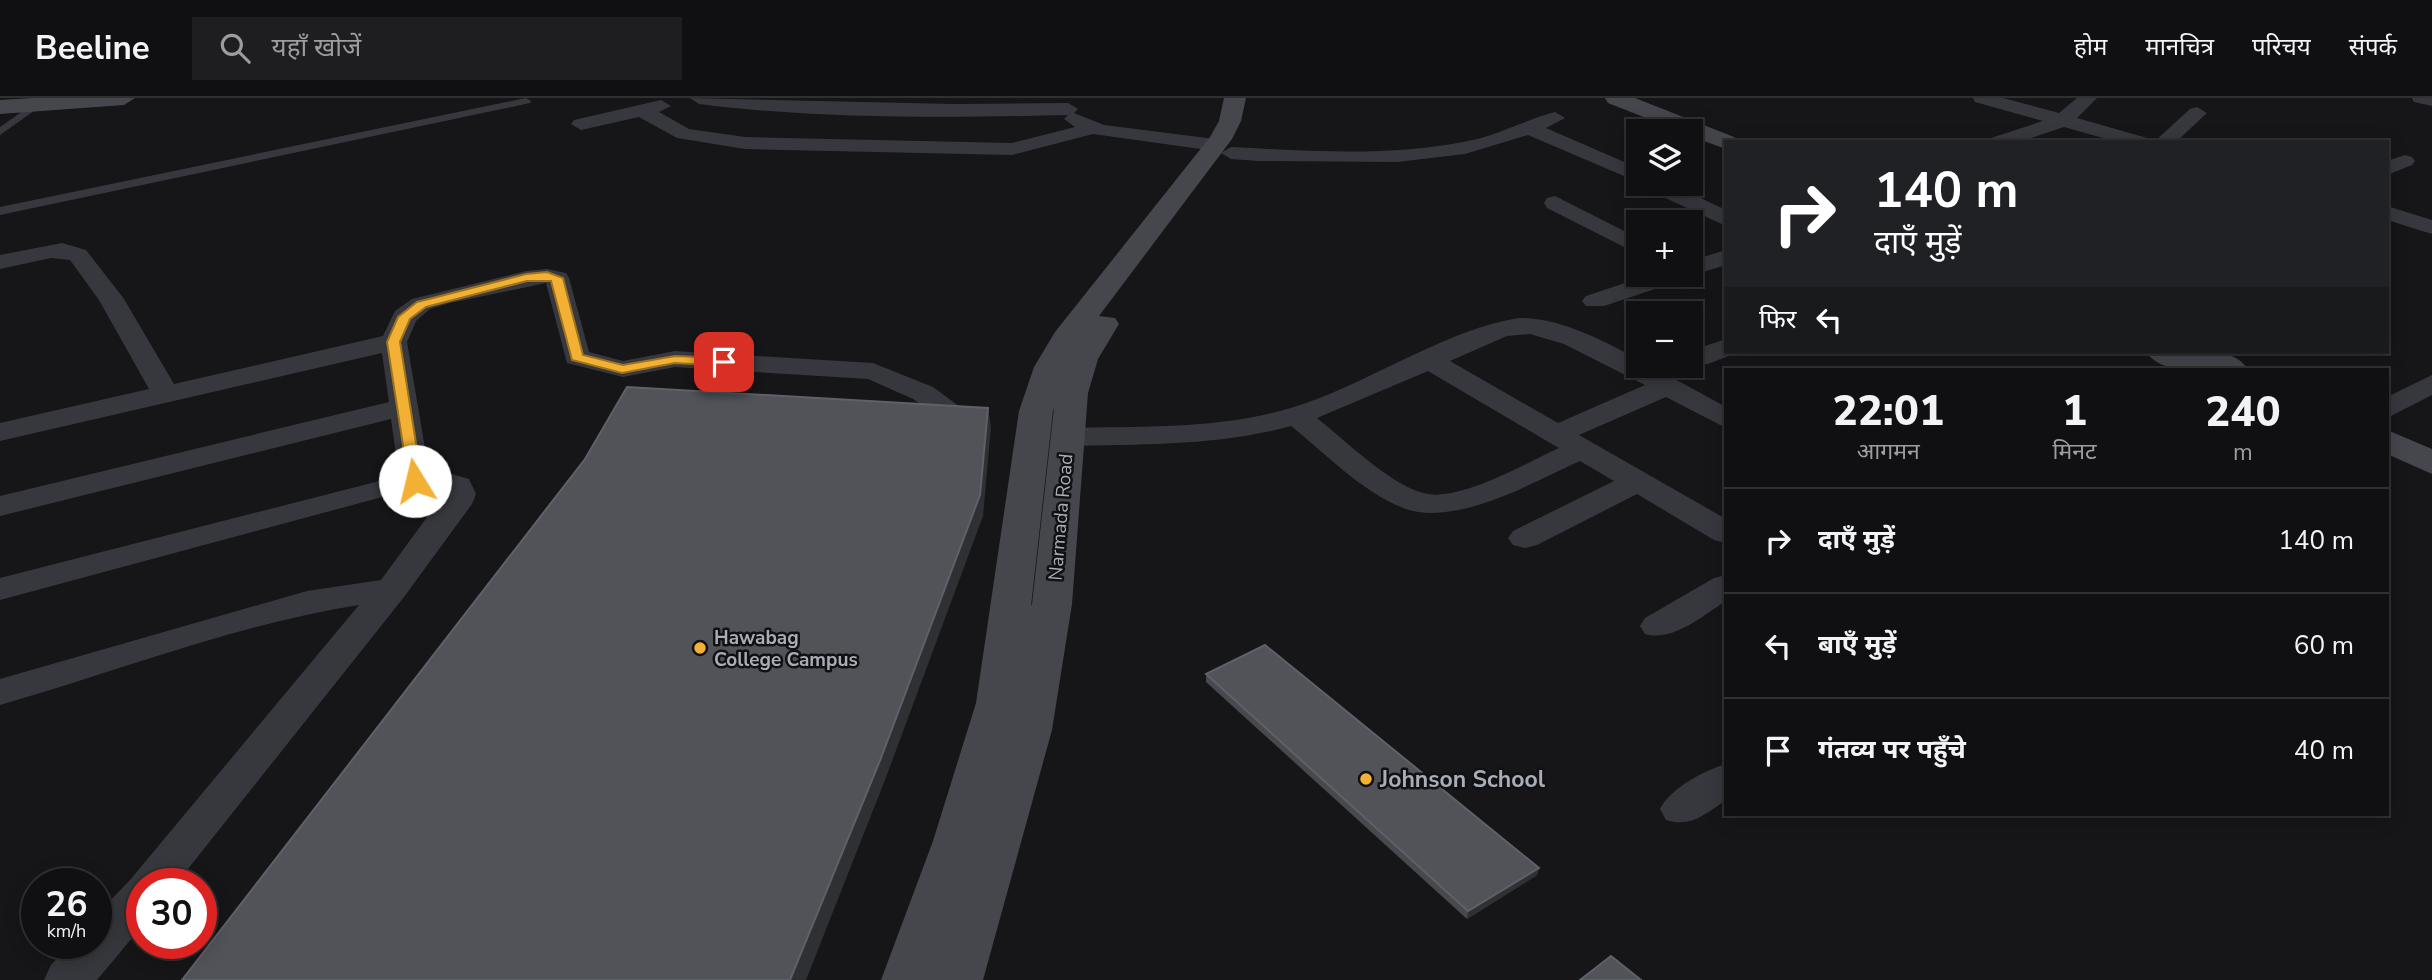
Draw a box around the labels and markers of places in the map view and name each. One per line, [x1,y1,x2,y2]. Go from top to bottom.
pin [694,332,754,392]
place label: Hawabag College Campus [714,625,858,673]
marker: Hawabag College Campus [692,640,708,656]
place label: Johnson School [1379,764,1546,795]
marker: Johnson School [1358,771,1374,787]

